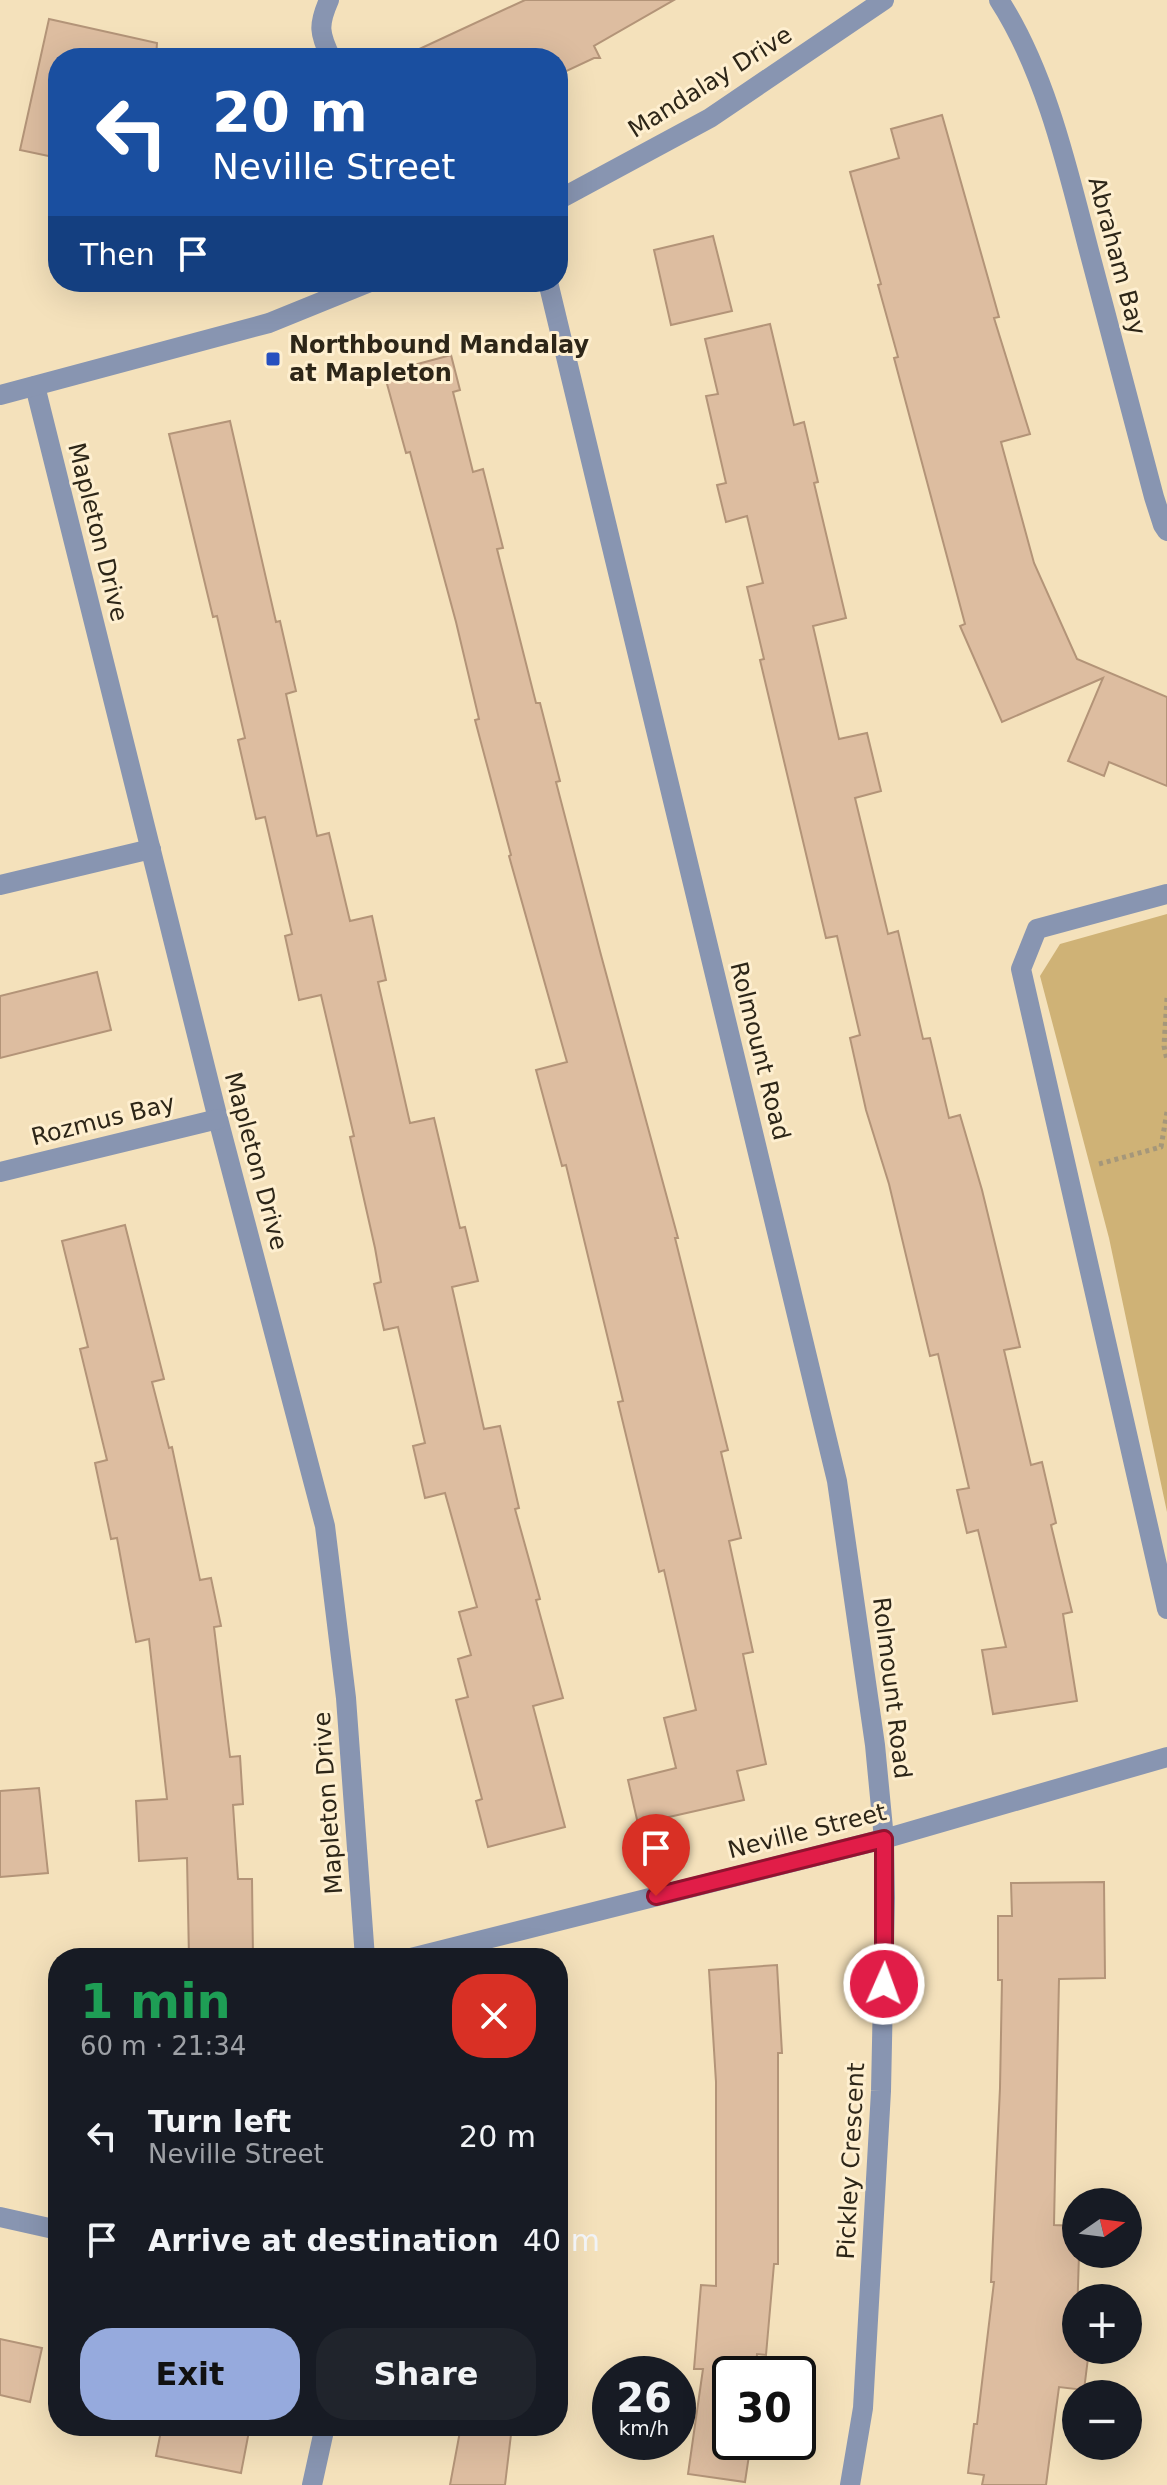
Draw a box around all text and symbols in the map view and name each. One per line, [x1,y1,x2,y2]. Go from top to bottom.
street label: Mandalay Drive [623,20,797,144]
text: 20 m [212,79,368,144]
icon: left [80,80,184,184]
text: Neville Street [212,146,455,187]
street label: Abraham Bay [1082,174,1152,338]
icon: arrive [171,232,215,276]
text: Then [80,237,155,272]
place label: Northbound Mandalay at Mapleton [289,331,590,387]
marker: Northbound Mandalay at Mapleton [264,350,282,368]
street label: Mapleton Drive [62,440,134,624]
street label: Rolmount Road [724,959,796,1143]
street label: Mapleton Drive [219,1069,293,1253]
street label: Rozmus Bay [28,1089,178,1151]
street label: Rolmount Road [867,1596,917,1780]
street label: Mapleton Drive [308,1711,348,1895]
street label: Neville Street [725,1798,889,1864]
pin [622,1814,690,1896]
icon: arrive [634,1826,678,1870]
position arrow [842,1942,926,2026]
text: 1 min [80,1973,231,2029]
button: close [452,1974,536,2058]
text: 60 m · 21:34 [80,2031,246,2061]
street label: Pickley Crescent [832,2062,870,2260]
text: Turn left [148,2104,291,2139]
icon: left [80,2114,124,2158]
text: 20 m [459,2119,536,2154]
text: Neville Street [148,2139,324,2169]
north arrow [1062,2188,1142,2268]
map controls [1062,2188,1142,2460]
icon: arrive [80,2218,124,2262]
text: Arrive at destination [148,2223,499,2258]
text: 40 m [523,2223,600,2258]
button: + [1062,2284,1142,2364]
button: Exit [80,2328,300,2420]
button: Share [316,2328,536,2420]
speed limit sign: 30 [712,2356,816,2460]
text: 26 [616,2375,672,2421]
button: − [1062,2380,1142,2460]
text: km/h [619,2416,669,2440]

